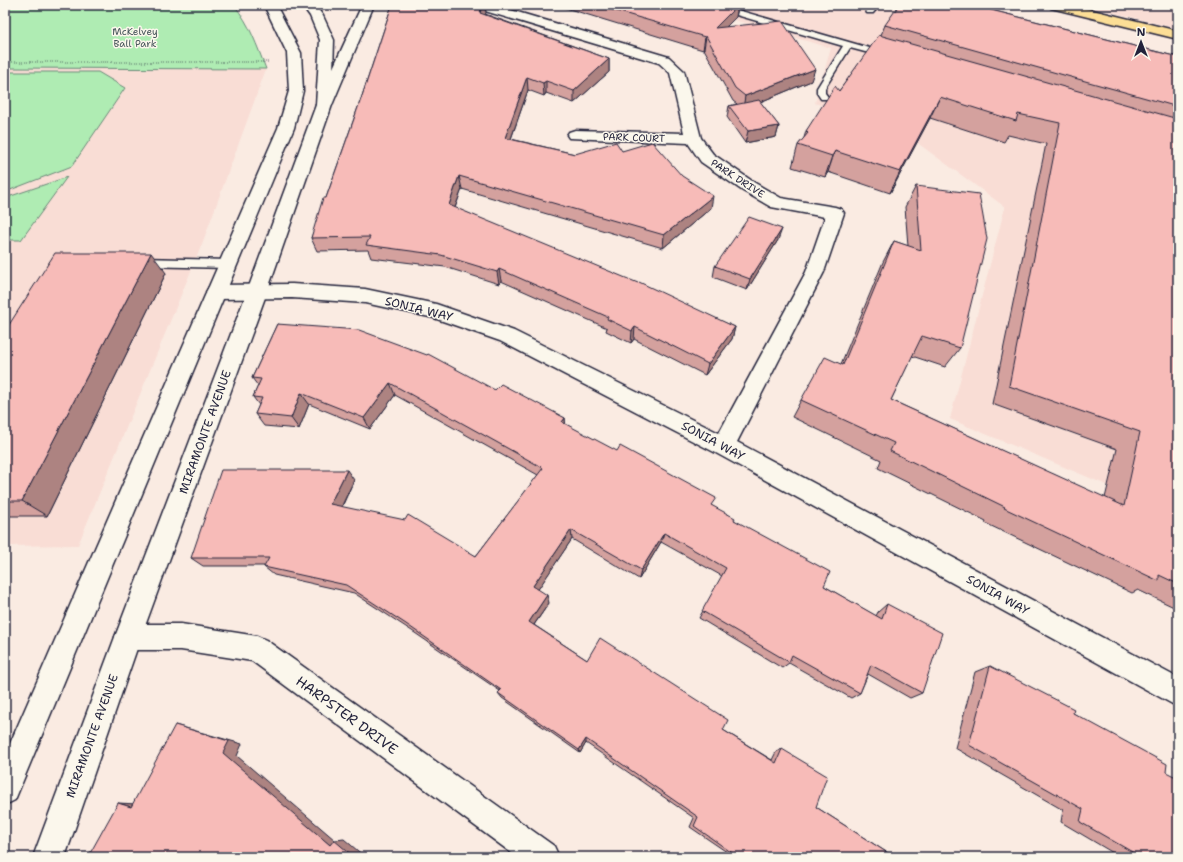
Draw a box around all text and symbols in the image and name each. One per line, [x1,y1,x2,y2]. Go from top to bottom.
north arrow [1121,22,1161,62]
park label: McKelvey Ball Park [112,25,158,50]
text: N [1137,25,1146,40]
street label: PARK COURT [603,130,665,145]
street label: PARK DRIVE [708,156,767,201]
street label: SONIA WAY [383,293,455,325]
street label: MIRAMONTE AVENUE [175,368,235,496]
street label: SONIA WAY [678,418,748,465]
street label: SONIA WAY [964,571,1033,619]
street label: MIRAMONTE AVENUE [62,672,122,800]
street label: HARPSTER DRIVE [292,672,402,758]

